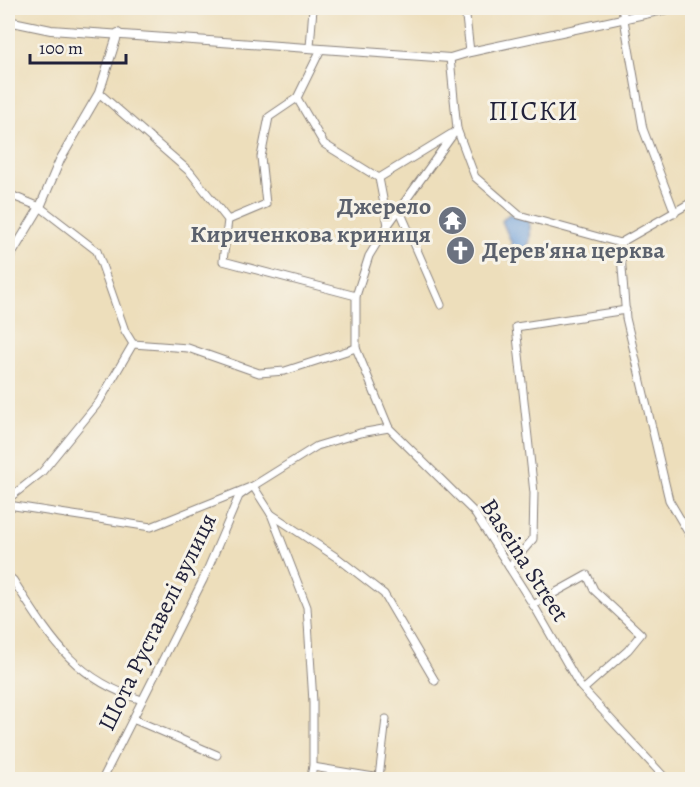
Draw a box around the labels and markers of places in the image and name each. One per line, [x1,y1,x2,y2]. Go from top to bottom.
place label: Джерело Кириченкова криниця [190,190,431,250]
temple icon: Джерело Кириченкова криниця [436,204,468,236]
church icon: Дерев'яна церква [445,234,477,266]
place label: Дерев'яна церква [482,234,665,266]

